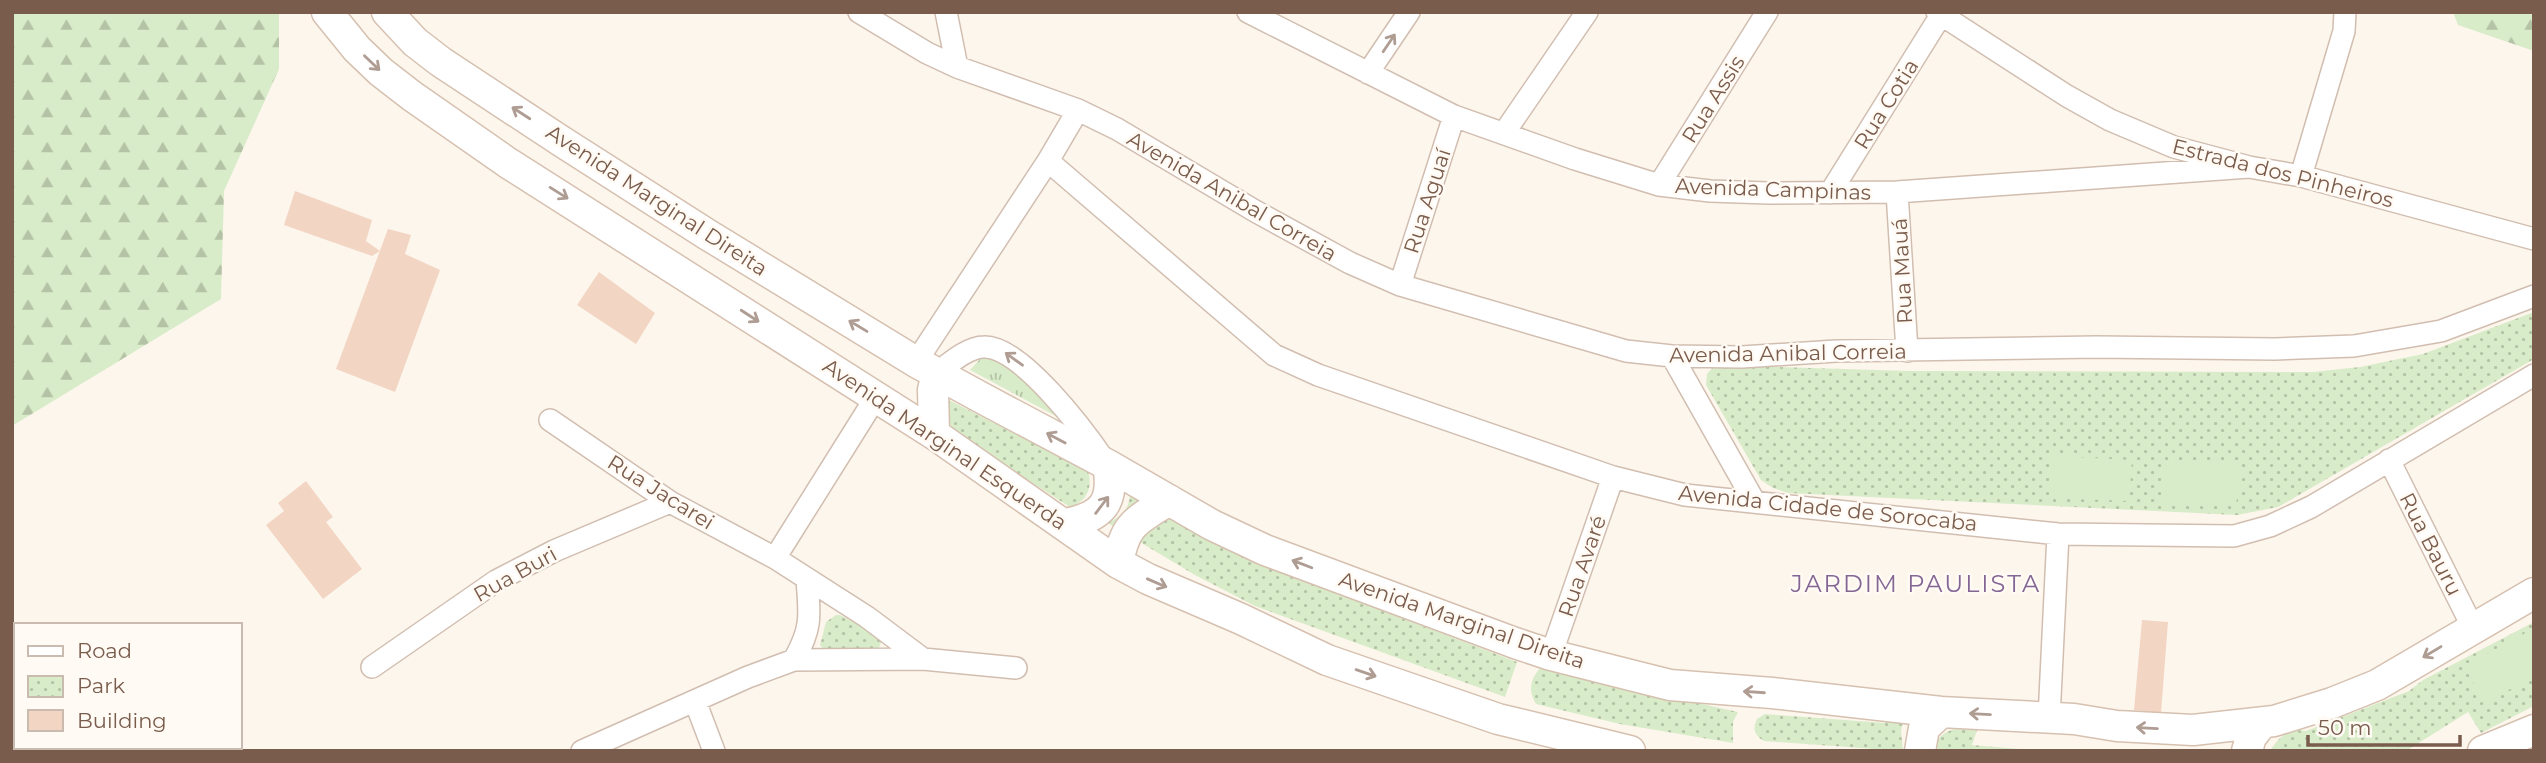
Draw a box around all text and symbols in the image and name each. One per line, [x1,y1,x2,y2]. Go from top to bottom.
one-way arrow [1382,33,1396,53]
street label: Rua Assis [1676,51,1750,147]
street label: Rua Cotia [1849,54,1923,154]
one-way arrow [363,55,380,72]
one-way arrow [511,105,531,119]
street label: Avenida Marginal Direita [542,119,772,281]
street label: Avenida Anibal Correia [1123,126,1341,266]
street label: Estrada dos Pinheiros [2170,133,2396,213]
street label: Rua Aguaí [1398,144,1456,257]
street label: Avenida Campinas [1674,173,1872,205]
one-way arrow [548,186,568,200]
street label: Rua Mauá [1887,217,1917,325]
one-way arrow [740,308,759,323]
one-way arrow [848,319,868,333]
street label: Avenida Anibal Correia [1669,338,1907,368]
one-way arrow [1005,352,1024,367]
street label: Avenida Marginal Esquerda [818,353,1072,535]
one-way arrow [1046,430,1067,444]
street label: Rua Jacarei [603,449,719,535]
street label: Avenida Cidade de Sorocaba [1677,480,1979,536]
street label: Rua Bauru [2394,488,2468,600]
one-way arrow [1095,496,1109,515]
street label: Rua Avaré [1553,512,1611,620]
street label: Rua Buri [469,541,561,607]
one-way arrow [1291,557,1313,569]
street label: Avenida Marginal Direita [1336,566,1588,674]
district label: JARDIM PAULISTA [1790,569,2041,598]
one-way arrow [1146,578,1168,591]
legend [14,623,242,749]
text: Road [77,638,132,663]
one-way arrow [2423,645,2443,659]
one-way arrow [1355,668,1377,680]
text: Park [77,673,125,698]
one-way arrow [1743,685,1766,698]
scale bar [2308,704,2460,748]
text: Building [77,708,167,733]
one-way arrow [1969,708,1992,721]
text: 50 m [2318,715,2372,740]
one-way arrow [2136,721,2159,734]

